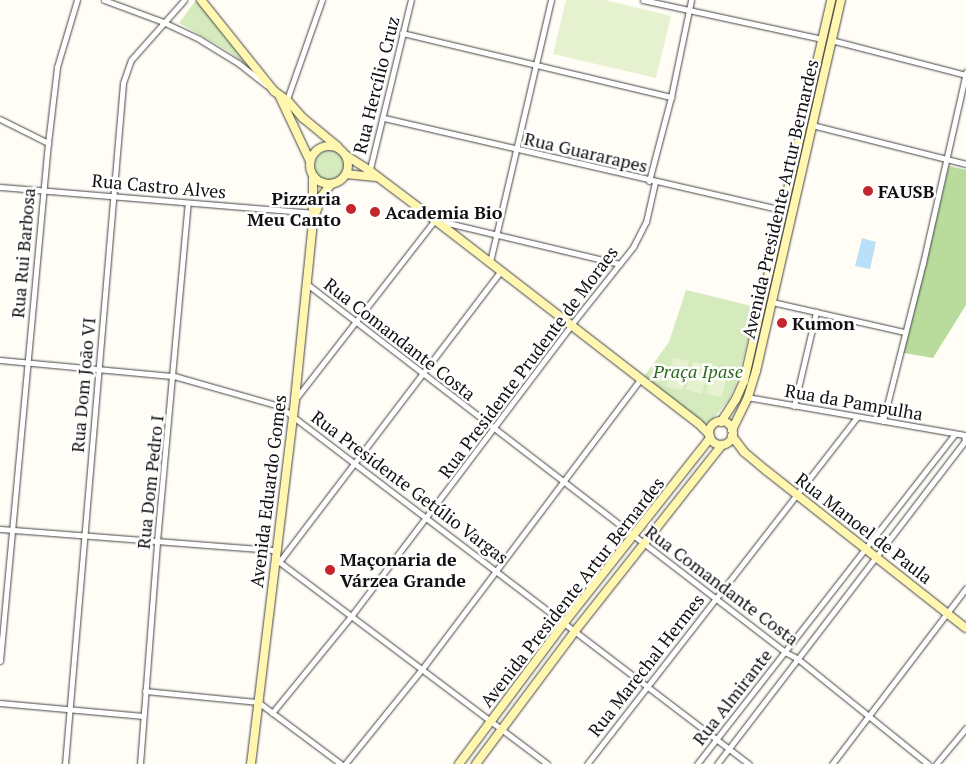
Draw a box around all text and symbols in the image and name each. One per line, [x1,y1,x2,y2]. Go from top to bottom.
street label: Rua Hercílio Cruz [348,14,404,156]
street label: Avenida Presidente Artur Bernardes [737,57,823,341]
street label: Rua Guararapes [522,127,650,177]
street label: Rua Castro Alves [91,169,227,203]
place label: FAUSB [878,180,934,202]
marker: FAUSB [862,185,874,197]
street label: Rua Rui Barbosa [7,187,39,319]
place label: Pizzaria Meu Canto [247,188,341,230]
place label: Academia Bio [385,201,503,223]
marker: Pizzaria Meu Canto [345,203,357,215]
marker: Academia Bio [369,206,381,218]
street label: Rua Presidente Prudente de Moraes [434,242,622,482]
street label: Rua Comandante Costa [320,273,480,405]
place label: Kumon [792,312,855,334]
street label: Rua Dom João VI [66,316,100,454]
marker: Kumon [776,317,788,329]
park label: Praça Ipase [653,360,743,382]
street label: Rua da Pampulha [783,379,925,425]
street label: Avenida Eduardo Gomes [245,393,291,589]
street label: Rua Presidente Getúlio Vargas [307,406,513,568]
street label: Rua Dom Pedro I [132,414,168,550]
street label: Rua Manoel de Paula [791,468,937,588]
street label: Avenida Presidente Artur Bernardes [475,473,669,711]
street label: Rua Comandante Costa [641,520,803,650]
place label: Maçonaria de Várzea Grande [340,549,466,592]
marker: Maçonaria de Várzea Grande [324,564,336,576]
street label: Rua Marechal Hermes [584,589,708,741]
street label: Rua Almirante [688,645,776,749]

